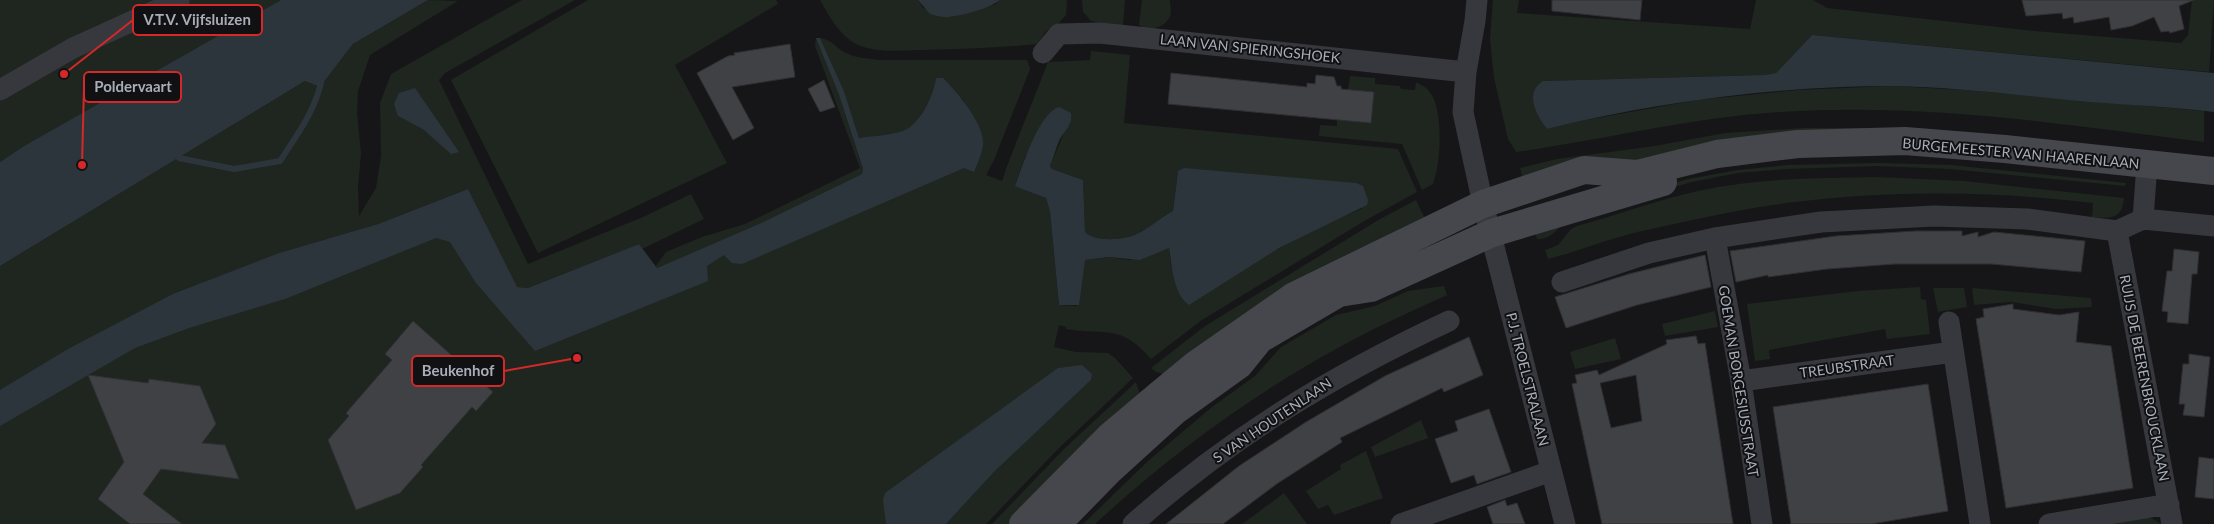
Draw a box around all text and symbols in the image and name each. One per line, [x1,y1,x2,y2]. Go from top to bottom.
callout: V.T.V. Vijfsluizen [133,5,262,35]
text: V.T.V. Vijfsluizen [142,10,251,28]
street label: LAAN VAN SPIERINGSHOEK [1159,30,1342,66]
callout: Poldervaart [84,72,181,102]
text: Poldervaart [94,77,172,95]
street label: BURGEMEESTER VAN HAARENLAAN [1902,134,2140,172]
street label: RUIJS DE BEERENBROUCKLAAN [2117,273,2173,483]
street label: GOEMAN BORGESIUSSTRAAT [1715,284,1763,479]
street label: P.J. TROELSTRALAAN [1503,311,1553,447]
street label: TREUBSTRAAT [1799,351,1896,381]
callout: Beukenhof [412,356,504,386]
text: Beukenhof [422,361,495,379]
street label: S VAN HOUTENLAAN [1210,374,1334,466]

